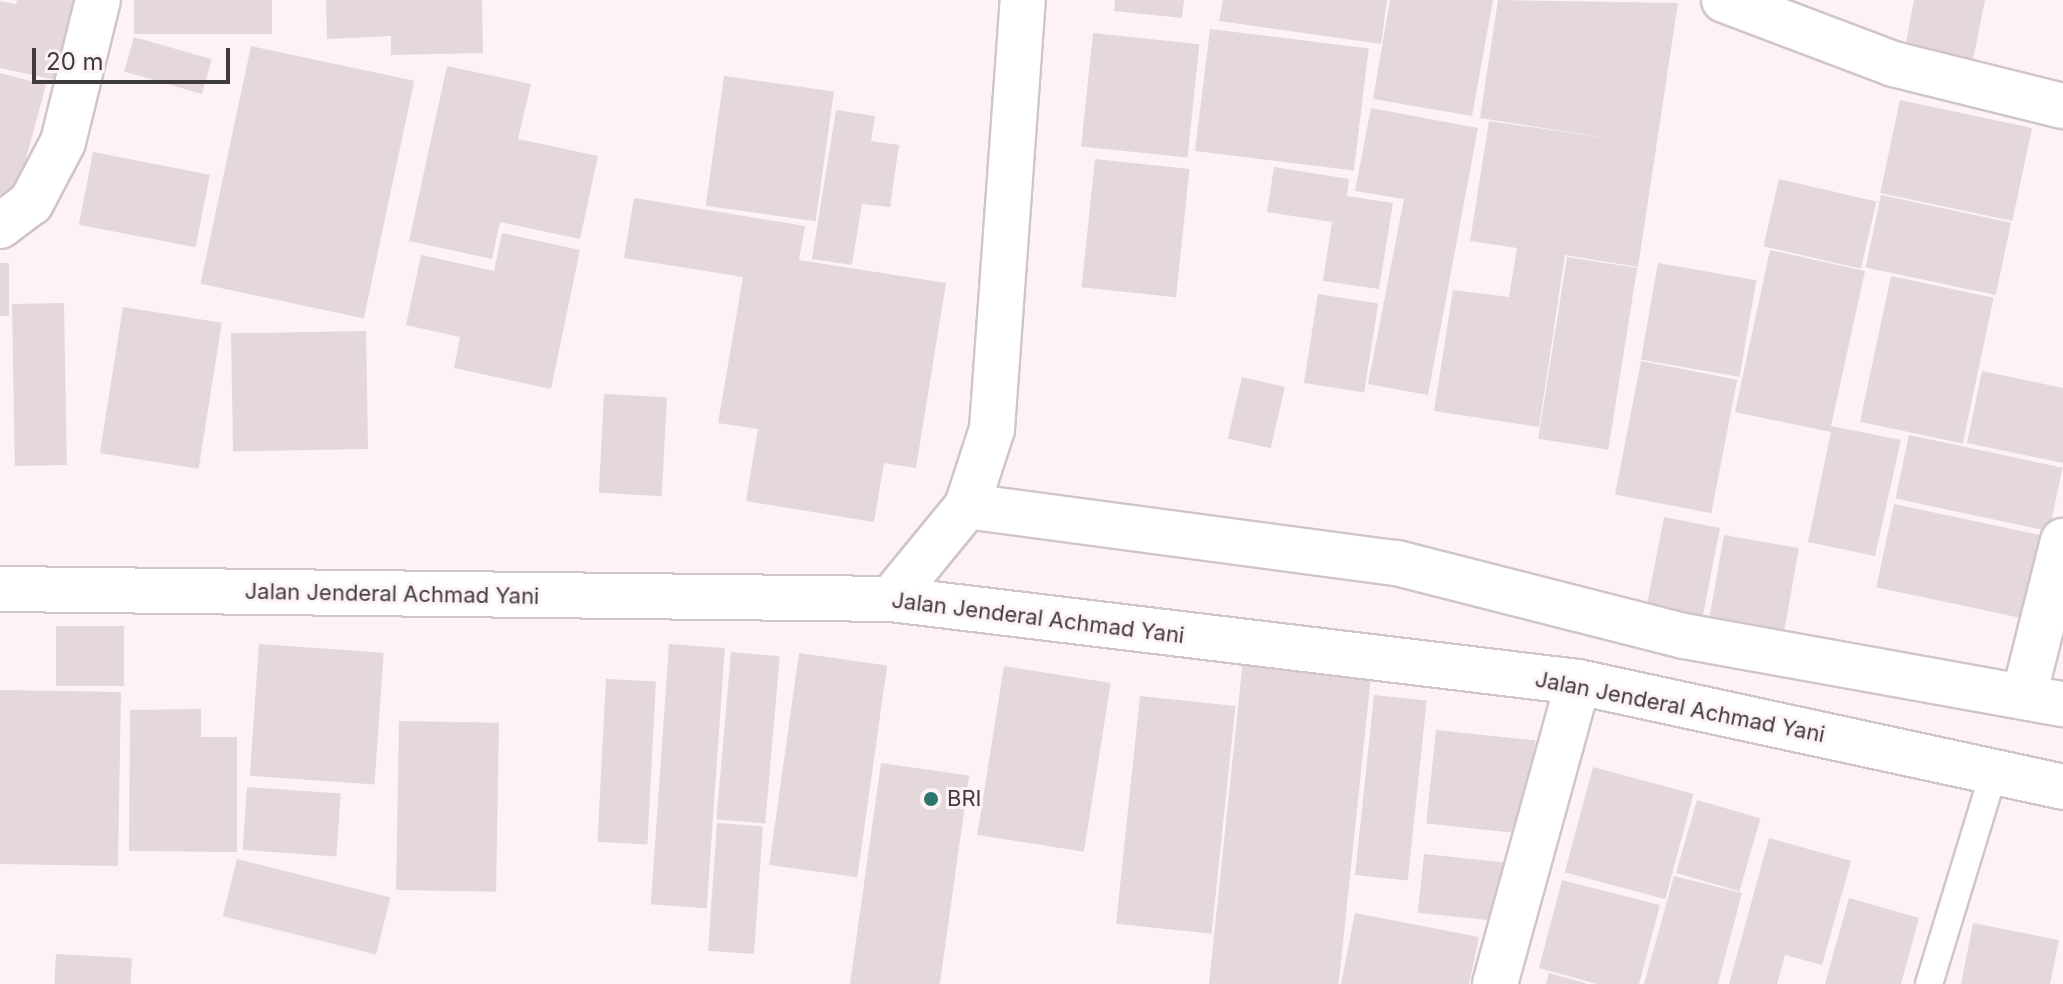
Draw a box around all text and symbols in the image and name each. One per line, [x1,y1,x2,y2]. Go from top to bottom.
scale bar [36,32,234,82]
text: 20 m [46,47,104,76]
street label: Jalan Jenderal Achmad Yani [244,578,540,610]
street label: Jalan Jenderal Achmad Yani [890,587,1186,649]
street label: Jalan Jenderal Achmad Yani [1533,666,1827,748]
place label: BRI [947,786,981,812]
marker: BRI [922,790,940,808]

